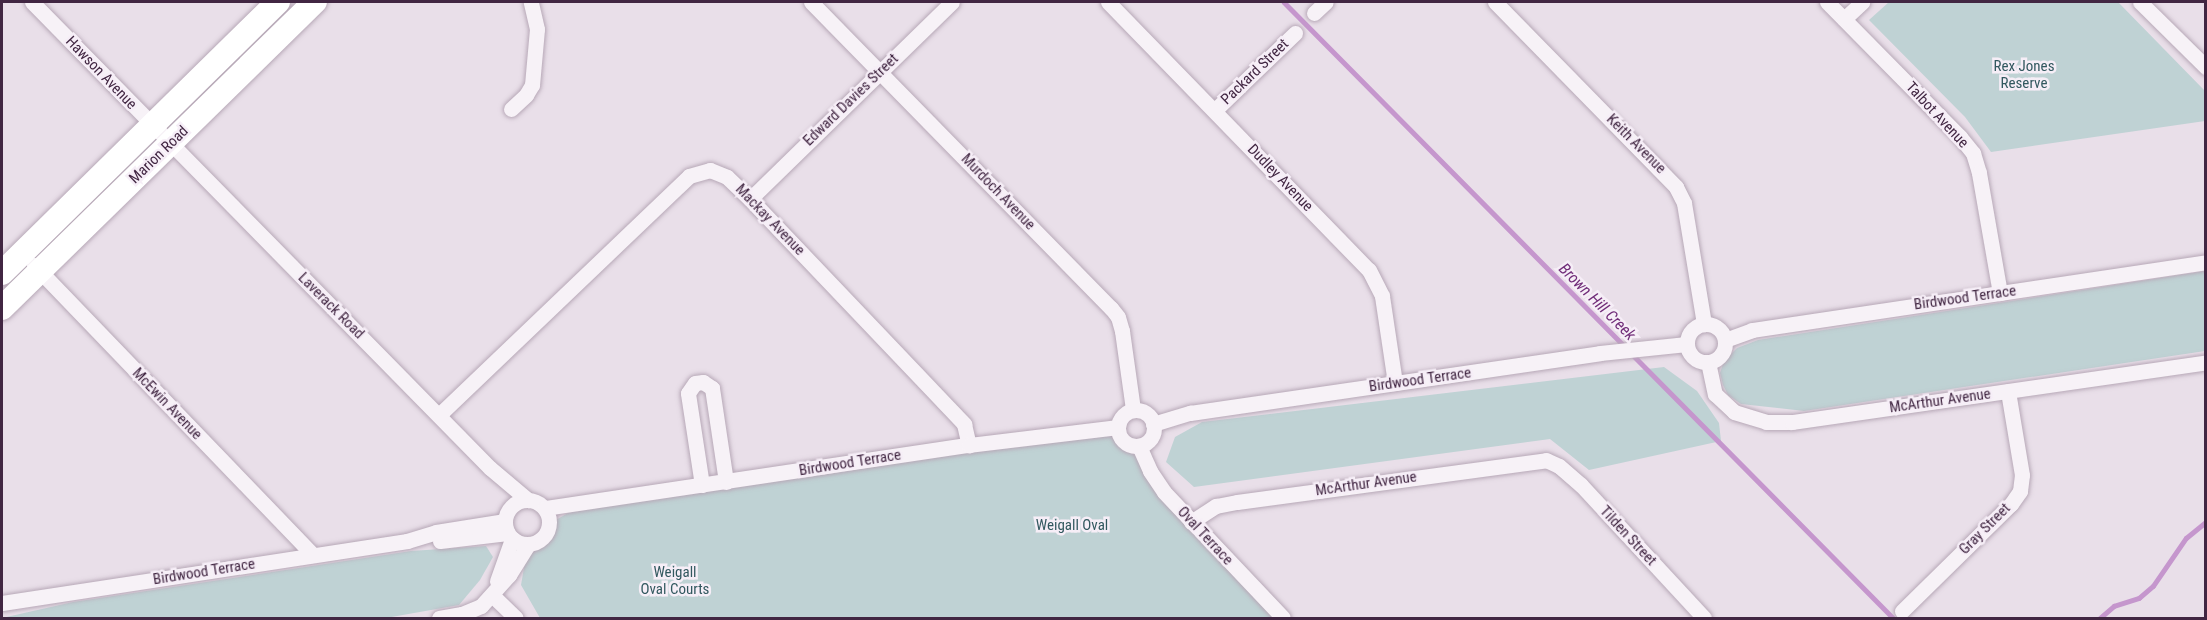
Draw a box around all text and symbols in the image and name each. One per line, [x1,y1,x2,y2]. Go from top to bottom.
street label: Hawson Avenue [62,33,140,113]
street label: Packard Street [1218,35,1292,109]
street label: Edward Davies Street [800,50,902,150]
park label: Rex Jones Reserve [1994,57,2054,92]
street label: Talbot Avenue [1902,78,1972,152]
street label: Keith Avenue [1602,110,1670,178]
street label: Marion Road [126,123,192,187]
street label: Dudley Avenue [1243,141,1317,215]
street label: Murdoch Avenue [957,150,1039,234]
street label: Mackay Avenue [732,181,808,259]
water label: Brown Hill Creek [1555,260,1639,344]
street label: Laverack Road [294,269,368,343]
street label: Birdwood Terrace [1913,282,2017,314]
street label: McEwin Avenue [128,364,206,444]
street label: Birdwood Terrace [1368,364,1472,396]
street label: McArthur Avenue [1888,385,1992,417]
street label: Birdwood Terrace [798,446,902,480]
street label: McArthur Avenue [1314,468,1418,500]
street label: Gray Street [1956,500,2014,558]
street label: Tilden Street [1596,502,1660,570]
street label: Oval Terrace [1173,503,1237,569]
park label: Weigall Oval [1036,517,1108,535]
street label: Birdwood Terrace [152,555,256,589]
park label: Weigall Oval Courts [641,563,709,598]

